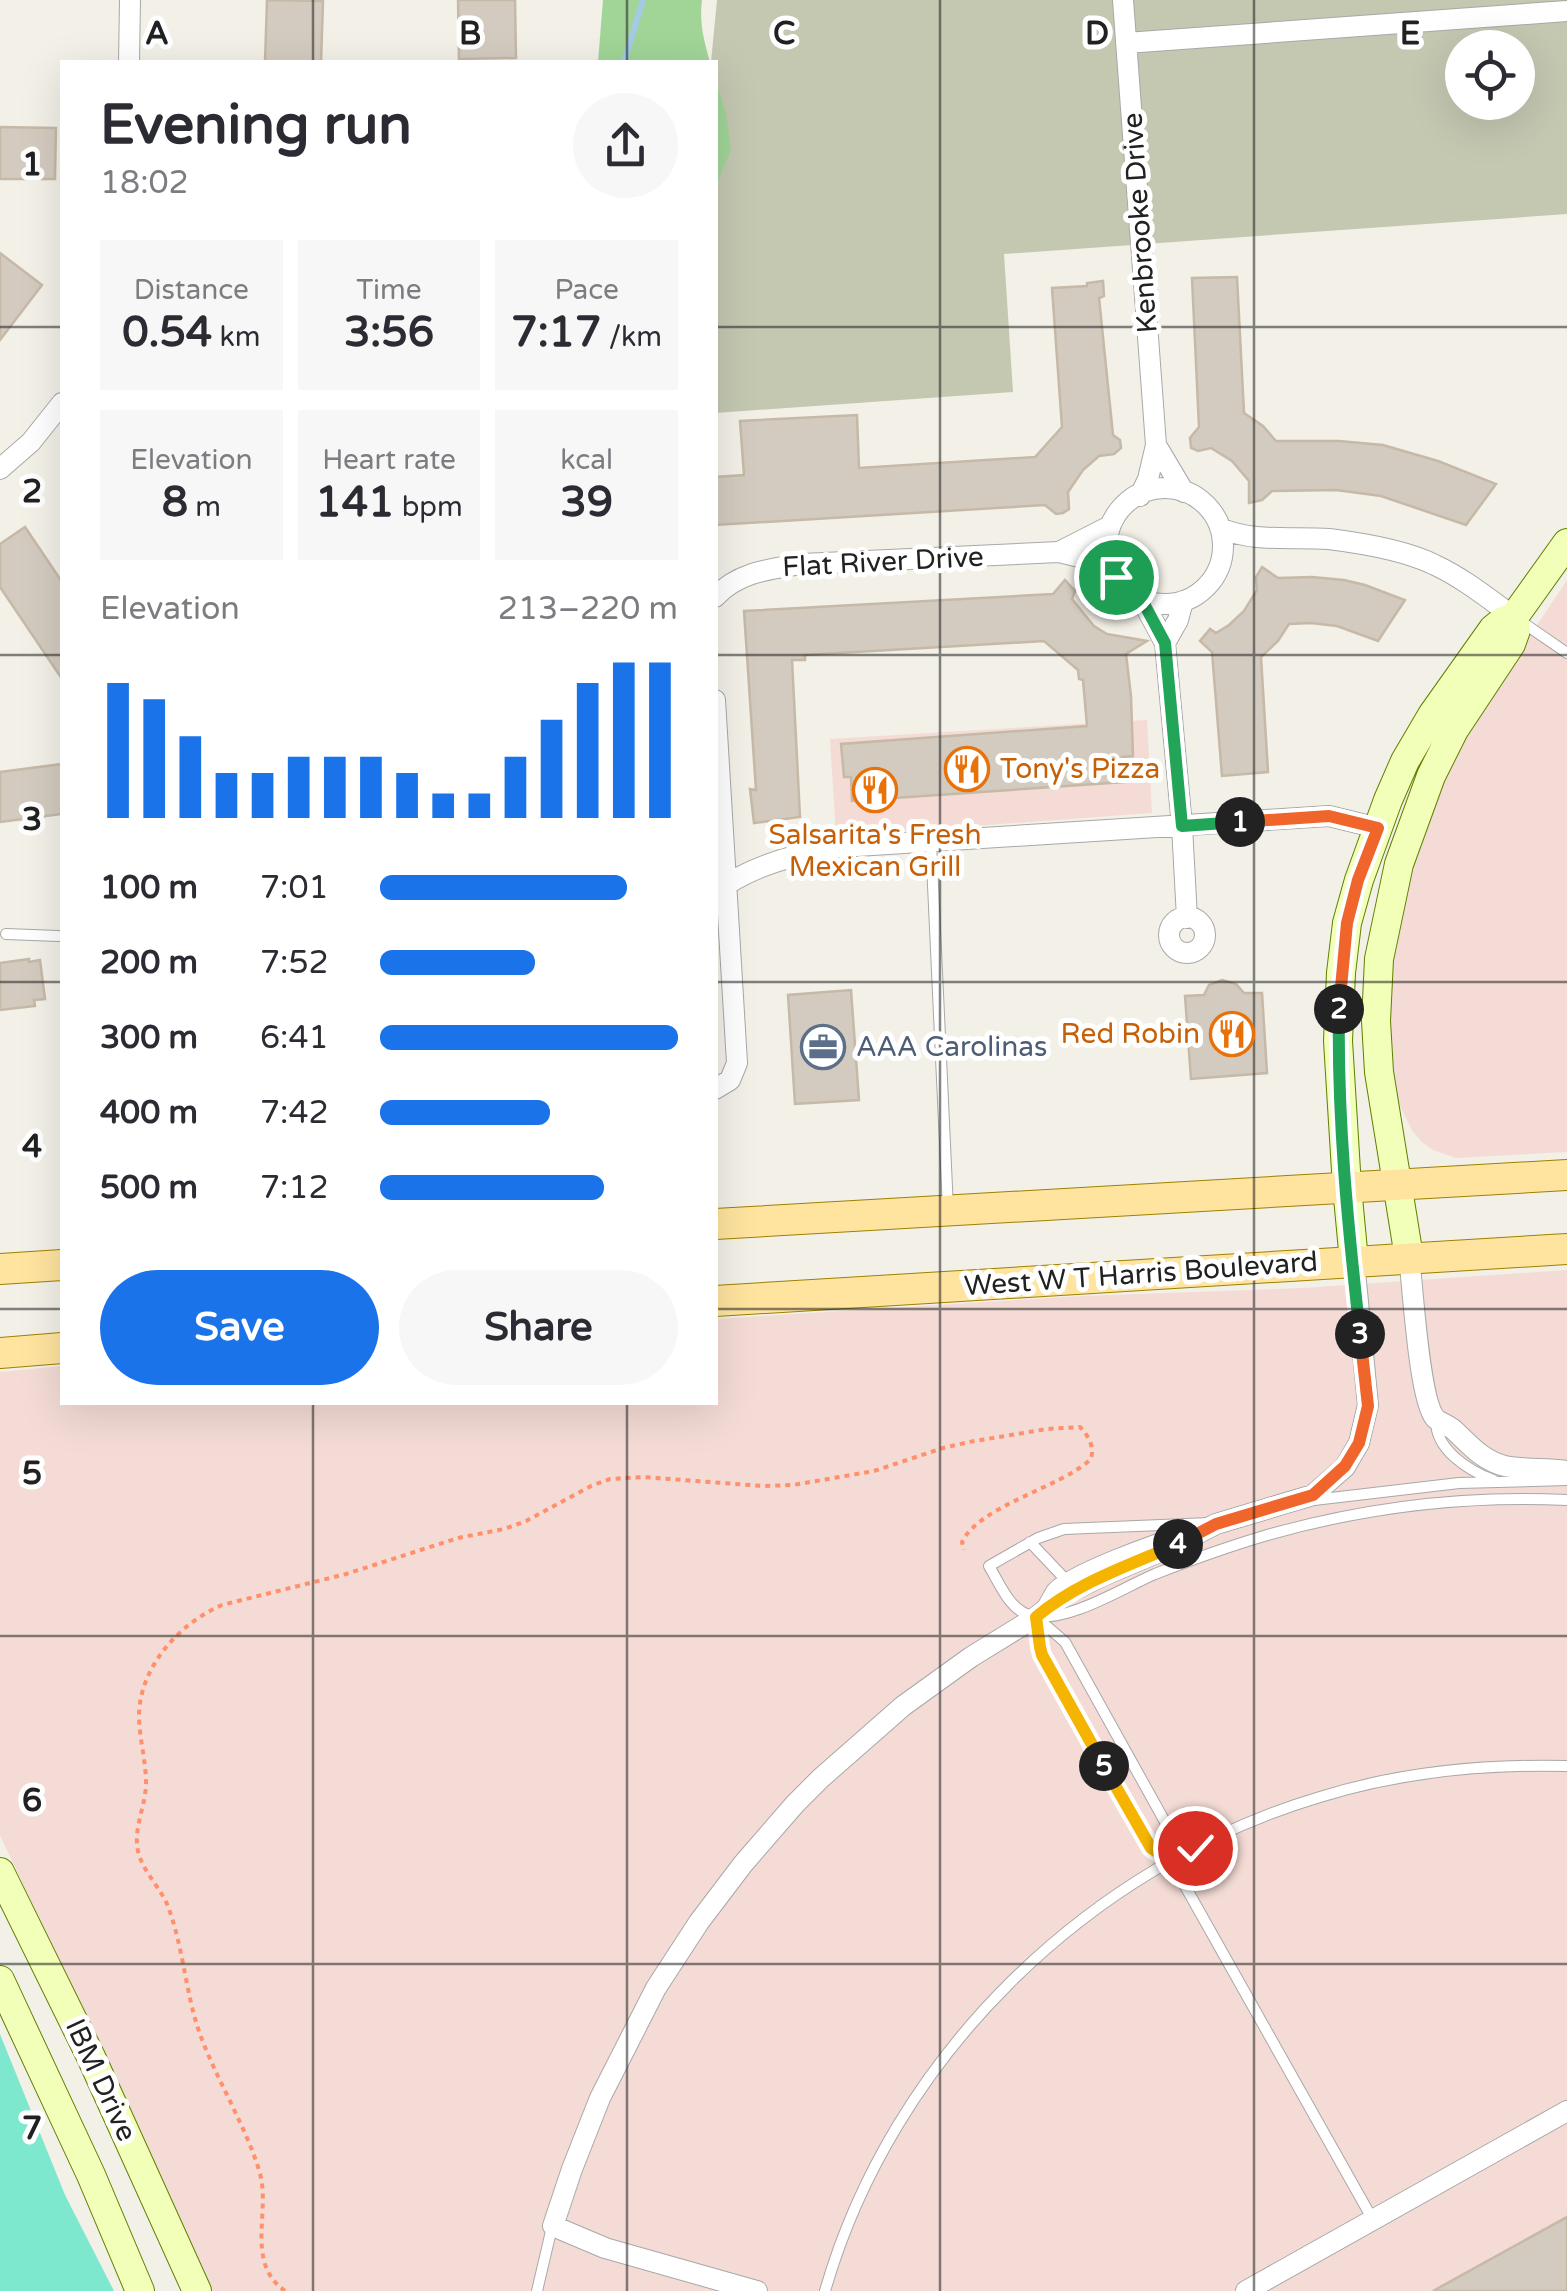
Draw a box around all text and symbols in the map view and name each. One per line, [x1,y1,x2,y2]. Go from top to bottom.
text: A [145,15,169,53]
text: B [459,15,481,53]
text: C [773,15,795,53]
text: D [1085,15,1109,53]
text: E [1400,15,1420,53]
map controls [1445,30,1535,120]
button: locate [1445,30,1535,120]
text: Evening run [100,93,412,159]
button: share [573,93,678,198]
street label: Kenbrooke Drive [1115,112,1165,334]
text: 1 [22,146,42,184]
text: 18:02 [100,164,189,202]
text: Distance [134,273,249,307]
text: Time [356,273,422,307]
text: Pace [554,273,619,307]
text: 0.54 [122,307,212,358]
text: 3:56 [344,307,434,358]
text: 7:17 [511,307,601,358]
text: km [212,320,260,354]
text: /km [601,320,662,354]
text: Elevation [130,443,253,477]
text: Heart rate [322,443,456,477]
text: kcal [560,443,613,477]
text: 2 [22,473,42,511]
text: 8 [162,477,188,528]
text: 141 [315,477,394,528]
text: 39 [560,477,613,528]
text: m [188,490,221,524]
text: bpm [394,490,463,524]
pin [1074,535,1159,620]
street label: Flat River Drive [781,540,985,584]
icon: arrive [1089,550,1144,605]
text: Elevation [100,590,240,628]
text: 213–220 m [498,590,678,628]
restaurant icon: Tony's Pizza [944,746,990,792]
place label: Tony's Pizza [1000,752,1160,786]
restaurant icon: Salsarita's Fresh Mexican Grill [852,767,898,813]
pin: 1 [1215,797,1265,847]
text: 3 [22,801,42,839]
text: 1 [1231,805,1249,839]
place label: Salsarita's Fresh Mexican Grill [768,818,982,884]
text: 100 m [100,869,198,907]
text: 7:01 [260,869,329,907]
text: 200 m [100,944,198,982]
text: 7:52 [260,944,329,982]
pin: 2 [1314,984,1364,1034]
text: 2 [1330,992,1348,1026]
restaurant icon: Red Robin [1209,1011,1255,1057]
place label: Red Robin [1061,1017,1200,1051]
text: 300 m [100,1019,198,1057]
text: 6:41 [260,1019,329,1057]
office icon: AAA Carolinas [800,1024,846,1070]
place label: AAA Carolinas [856,1030,1048,1064]
text: 400 m [100,1094,198,1132]
text: 7:42 [260,1094,329,1132]
text: 4 [22,1128,42,1166]
text: 500 m [100,1169,198,1207]
text: 7:12 [260,1169,329,1207]
street label: West W T Harris Boulevard [963,1245,1319,1303]
button: Save [100,1270,379,1385]
button: Share [399,1270,678,1385]
pin: 3 [1335,1309,1385,1359]
text: 3 [1351,1317,1369,1351]
text: 5 [22,1455,42,1493]
pin: 4 [1153,1519,1203,1569]
text: 4 [1169,1527,1187,1561]
pin: 5 [1079,1741,1129,1791]
text: 5 [1095,1749,1113,1783]
text: 6 [22,1782,42,1820]
pin [1153,1806,1238,1891]
icon: check [1168,1821,1223,1876]
street label: IBM Drive [58,2014,144,2146]
text: 7 [22,2110,42,2148]

